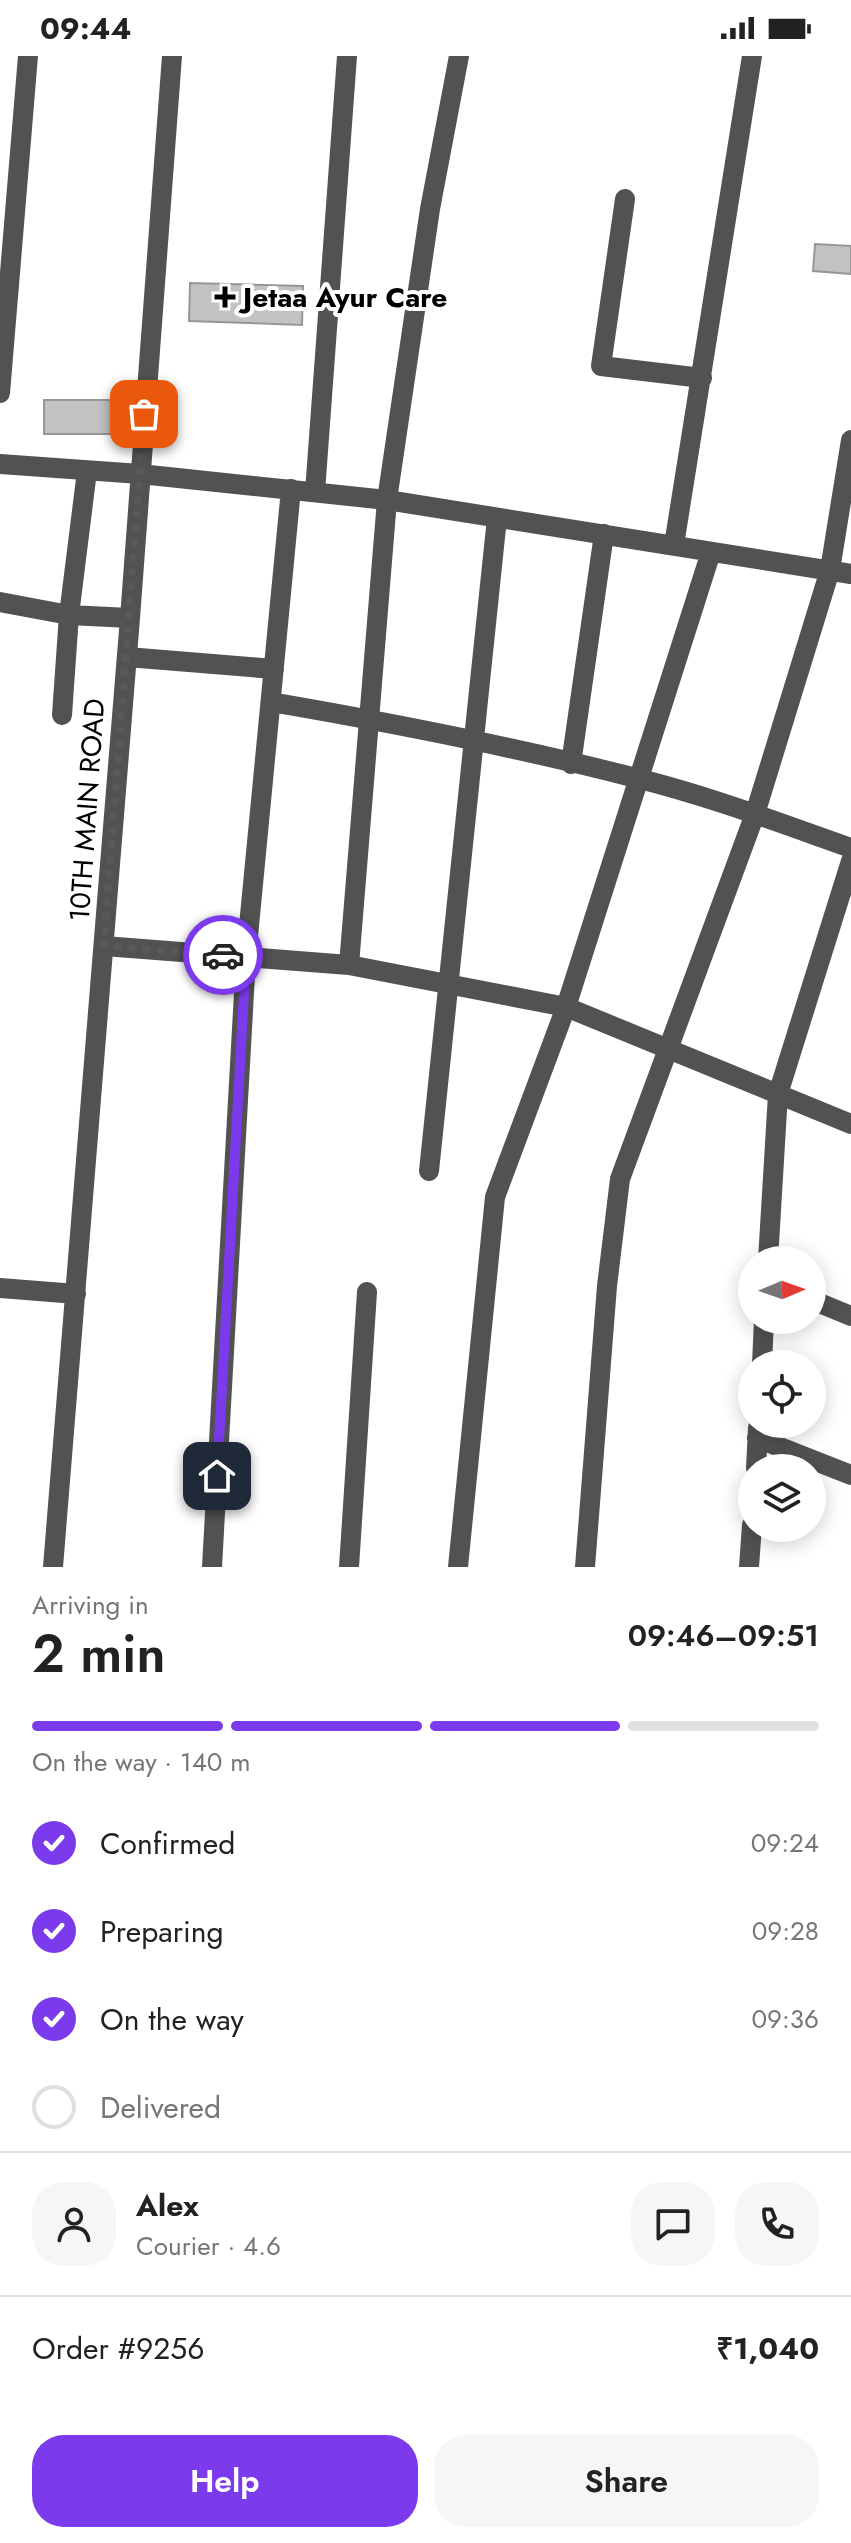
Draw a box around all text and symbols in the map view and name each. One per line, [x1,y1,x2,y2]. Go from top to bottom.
text: 09:44 [40,7,131,50]
place label: Jetaa Ayur Care [238,277,447,318]
marker: Jetaa Ayur Care [214,286,236,308]
pin [110,380,178,448]
icon: bag [122,392,166,436]
street label: 10TH MAIN ROAD [59,697,115,923]
courier [183,915,263,995]
icon: car [201,933,245,977]
north arrow [738,1246,826,1334]
map controls [738,1246,826,1542]
button: locate [738,1350,826,1438]
pin [183,1442,251,1510]
icon: home [195,1454,239,1498]
button: layers [738,1454,826,1542]
text: Arriving in [32,1586,149,1624]
text: 09:46–09:51 [628,1614,819,1657]
text: 2 min [32,1616,165,1692]
text: On the way · 140 m [32,1743,251,1781]
icon: check [32,1821,76,1865]
text: Confirmed [100,1822,235,1865]
text: 09:24 [751,1824,819,1862]
icon: check [32,1909,76,1953]
text: Preparing [100,1910,224,1953]
text: 09:28 [752,1912,819,1950]
icon: check [32,1997,76,2041]
text: On the way [100,1998,244,2041]
text: 09:36 [751,2000,819,2038]
text: Delivered [100,2086,221,2129]
button: person [32,2182,116,2266]
button: chat [631,2182,715,2266]
button: phone [735,2182,819,2266]
text: Alex [136,2184,199,2227]
text: Courier · 4.6 [136,2227,281,2265]
text: Order #9256 [32,2327,205,2370]
text: ₹1,040 [716,2327,819,2370]
button: Help [32,2435,418,2527]
button: Share [434,2435,819,2527]

